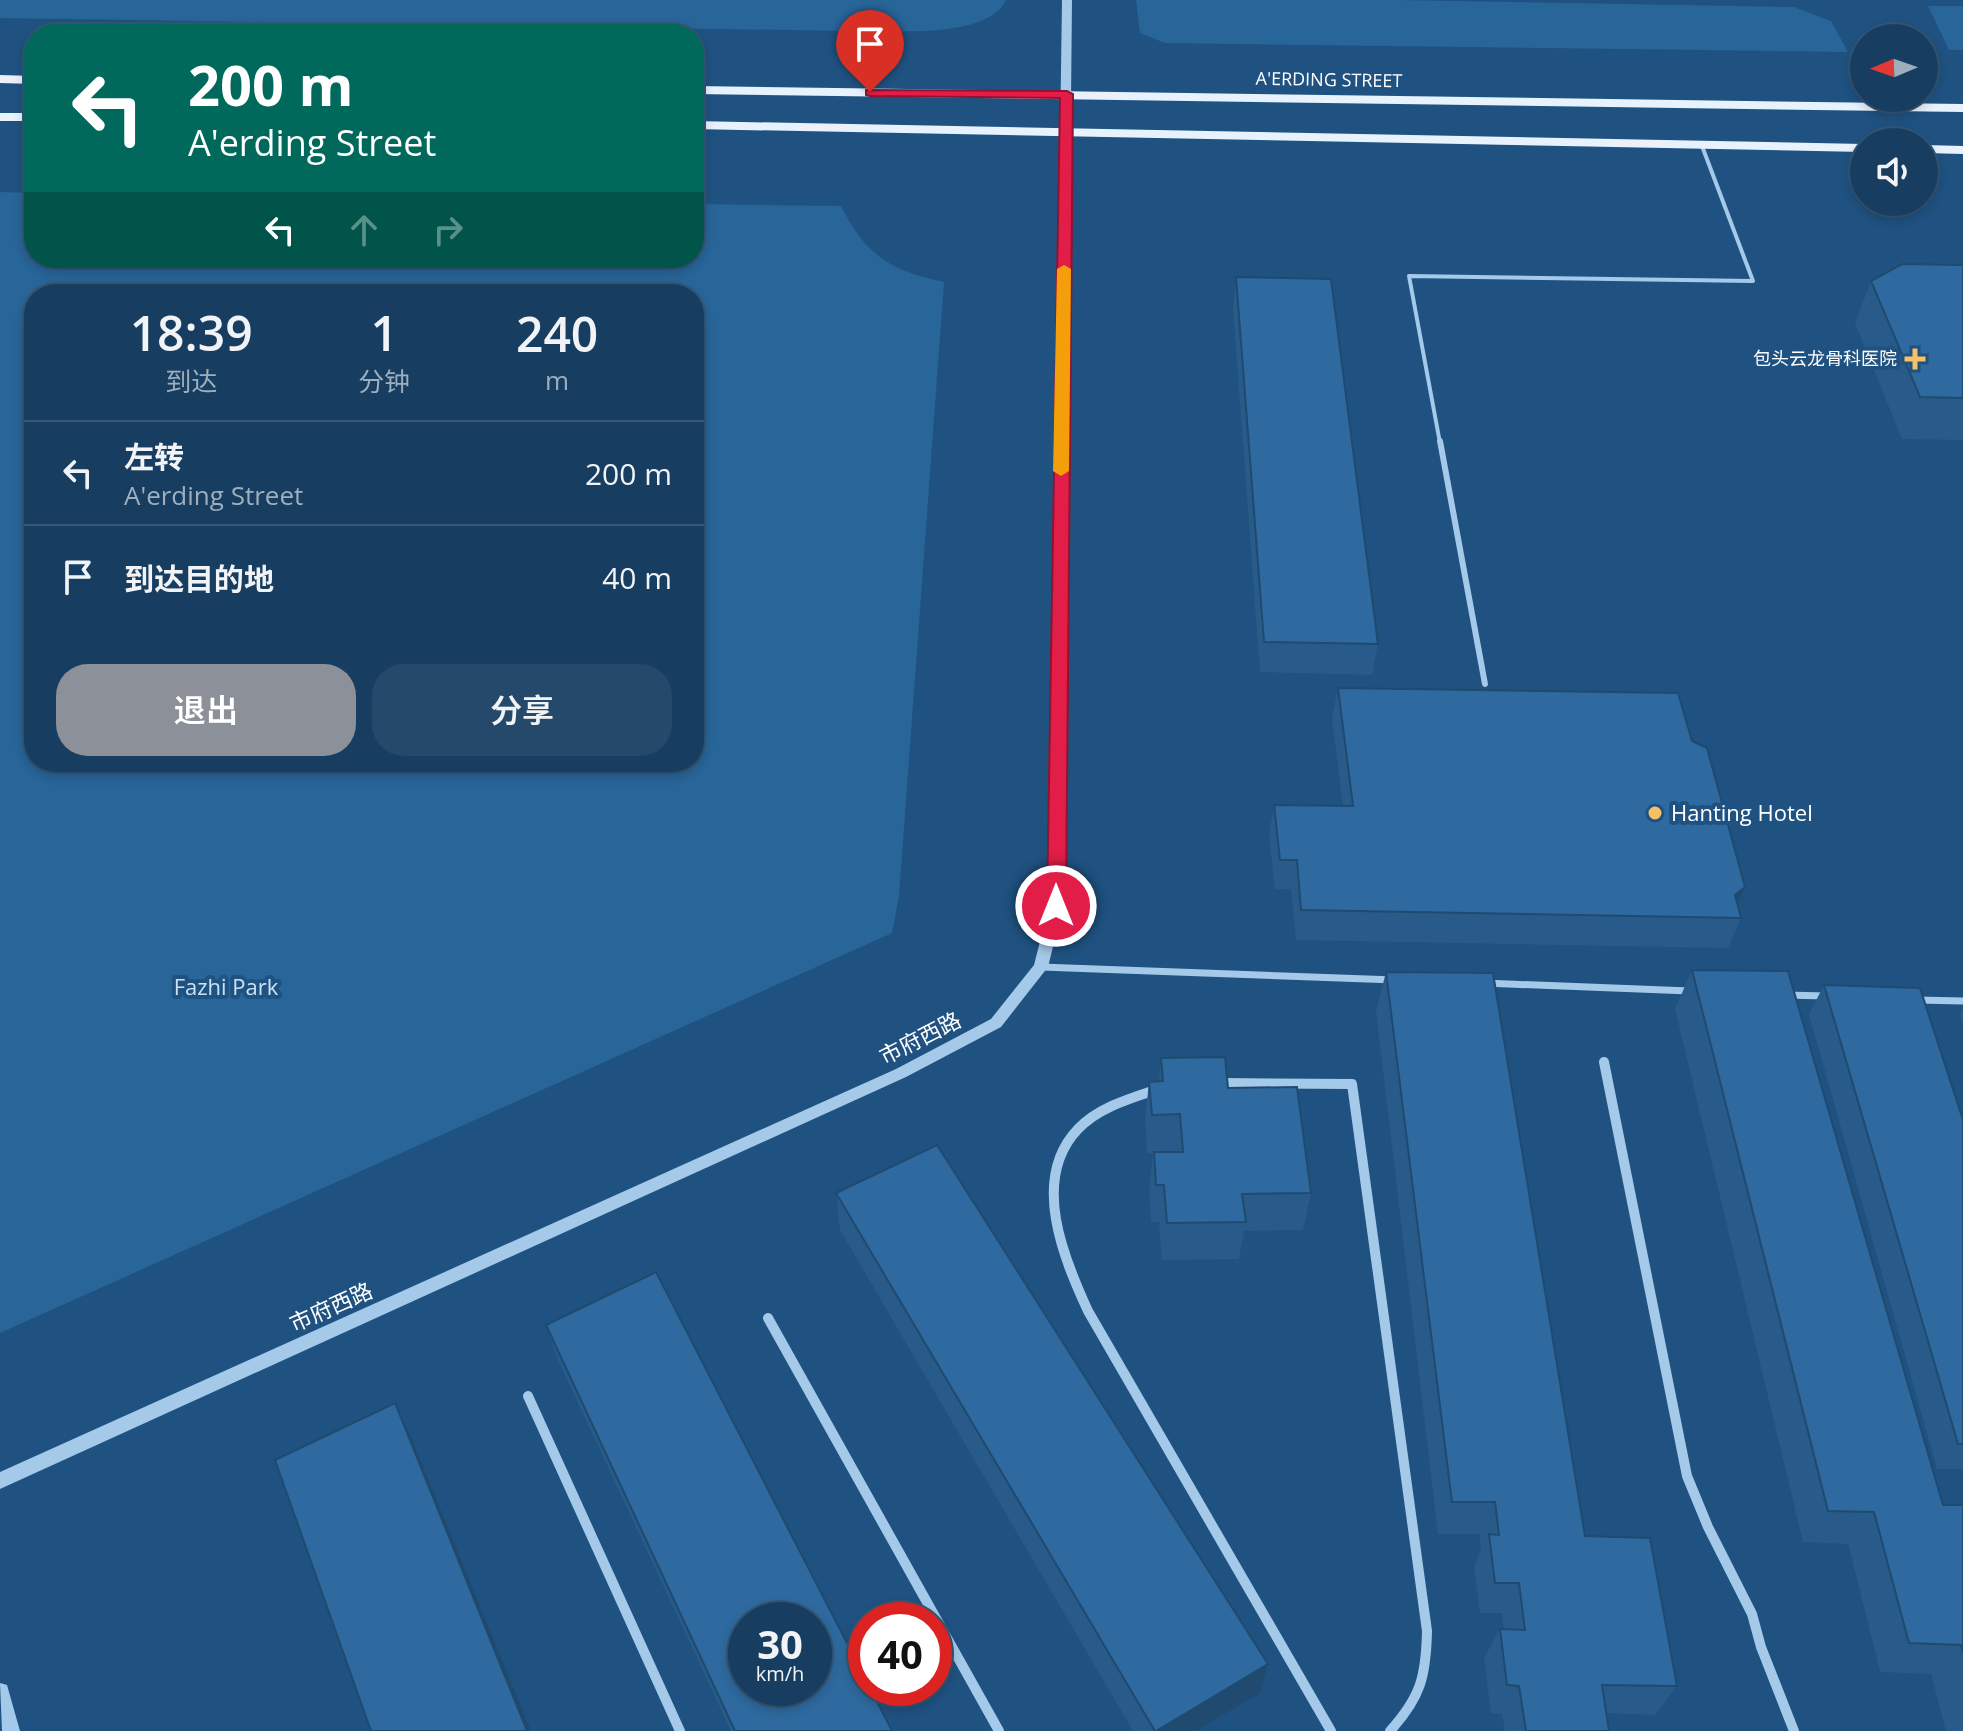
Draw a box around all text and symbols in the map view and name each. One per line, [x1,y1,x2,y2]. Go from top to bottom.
pin [836,10,904,92]
icon: arrive [848,22,892,66]
north arrow [1850,24,1938,112]
map controls [1850,24,1938,216]
text: 200 m [188,46,354,122]
icon: left [56,56,160,160]
street label: A'ERDING STREET [1255,66,1403,92]
text: A'erding Street [188,118,436,167]
button: sound [1850,128,1938,216]
icon: left [258,208,302,252]
icon: ahead [342,208,386,252]
icon: right [426,208,470,252]
text: 18:39 [130,300,253,365]
text: 1 [371,300,398,365]
text: 240 [516,301,598,366]
place label: 包头云龙骨科医院 [1753,346,1897,370]
marker: 包头云龙骨科医院 [1904,348,1926,370]
text: m [545,362,569,398]
text: 到达 [165,363,217,399]
text: 分钟 [358,363,410,399]
text: 左转 [124,436,184,477]
icon: left [56,451,100,495]
text: 200 m [585,453,672,494]
text: A'erding Street [124,477,303,513]
icon: arrive [56,555,100,599]
text: 40 m [602,557,672,598]
text: 到达目的地 [124,558,274,599]
button: 退出 [56,664,356,756]
button: 分享 [372,664,672,756]
place label: Hanting Hotel [1671,797,1813,827]
marker: Hanting Hotel [1646,804,1664,822]
position arrow [1014,864,1098,948]
park label: Fazhi Park [174,971,279,1001]
street label: 市府西路 [874,1004,966,1070]
street label: 市府西路 [284,1274,377,1338]
speed limit sign: 40 [848,1602,952,1706]
text: 30 [757,1616,803,1671]
text: km/h [756,1660,804,1687]

